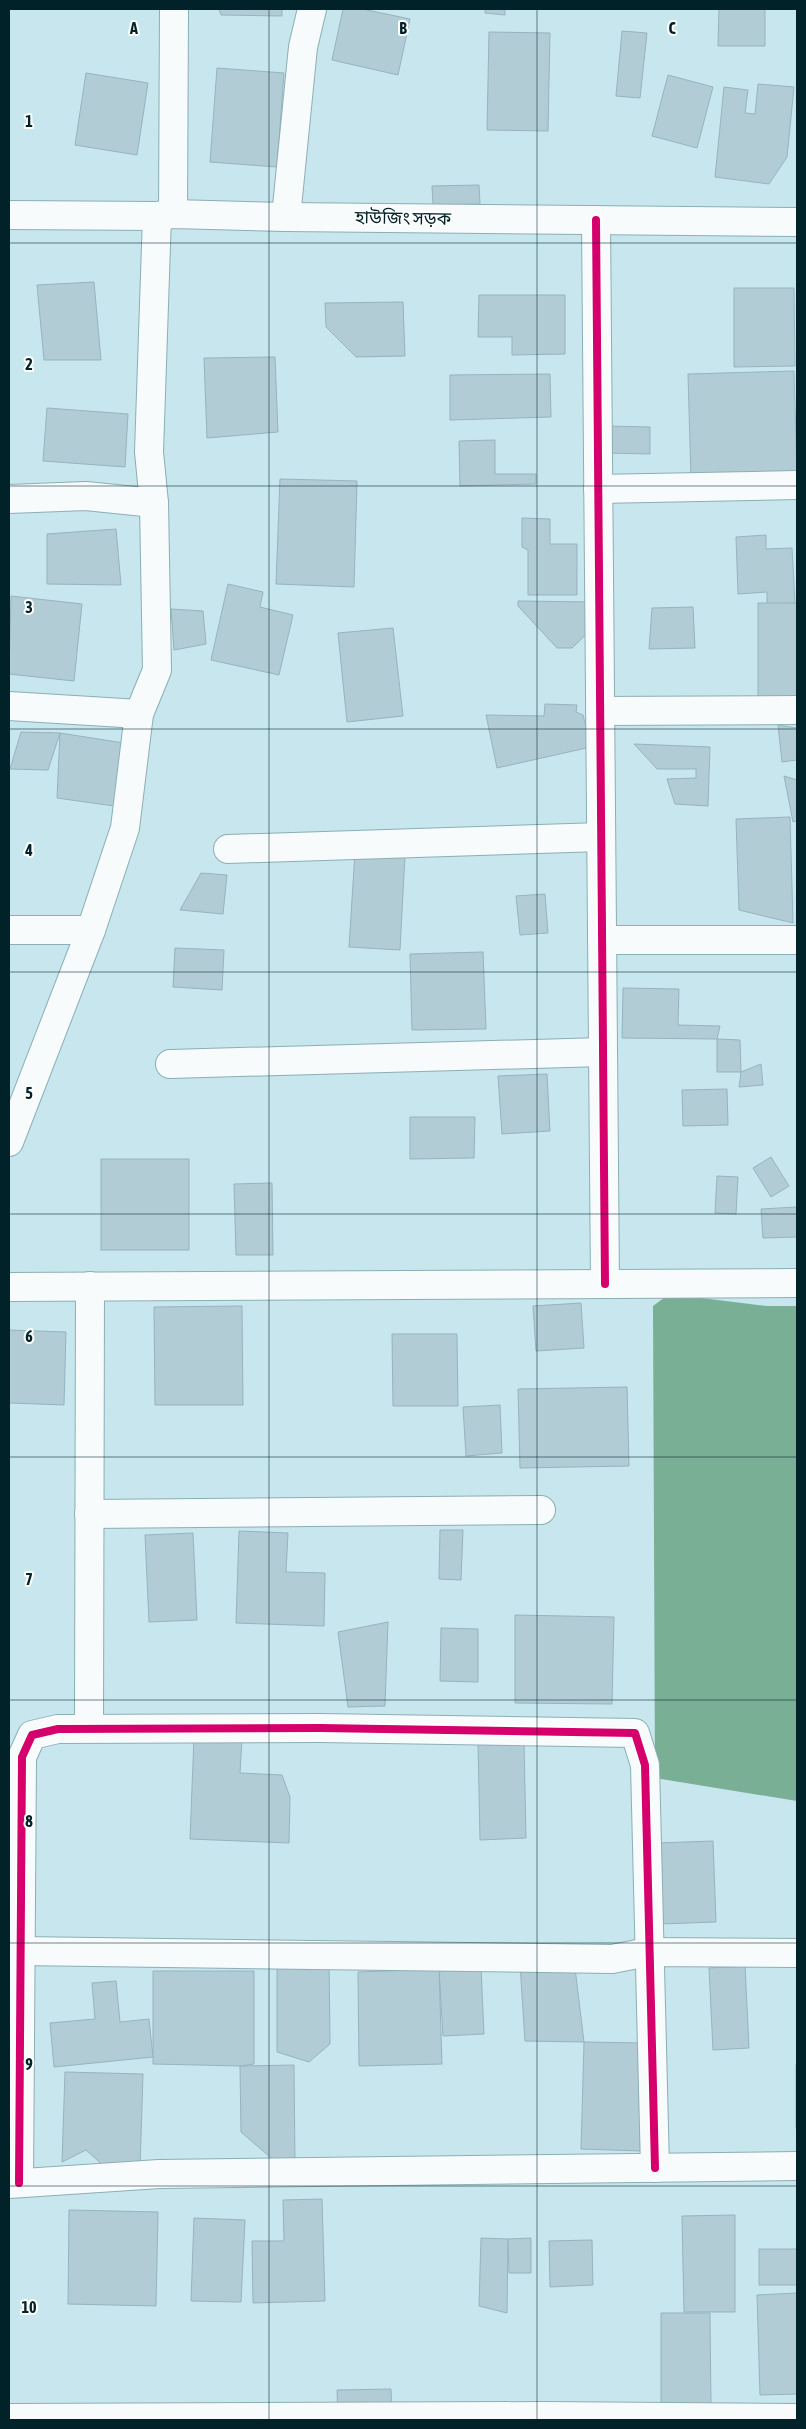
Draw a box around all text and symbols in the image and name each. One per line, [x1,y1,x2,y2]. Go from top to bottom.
text: A [129,19,138,37]
text: B [399,19,407,37]
text: C [668,19,676,37]
text: 1 [25,112,33,130]
street label: হাউজিং সড়ক [354,206,452,229]
text: 2 [25,355,33,373]
text: 3 [25,598,33,616]
text: 4 [24,841,33,859]
text: 5 [25,1084,33,1102]
text: 6 [25,1327,33,1345]
text: 7 [25,1570,33,1588]
text: 8 [25,1812,33,1830]
text: 9 [25,2055,33,2073]
text: 10 [21,2298,37,2316]

